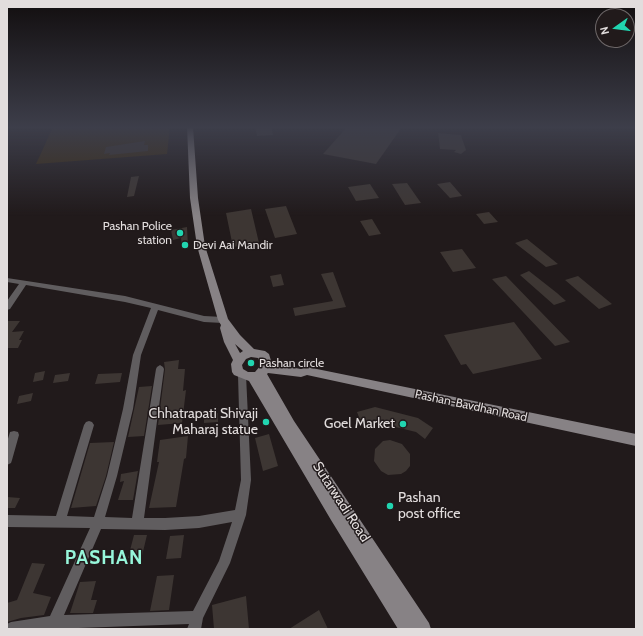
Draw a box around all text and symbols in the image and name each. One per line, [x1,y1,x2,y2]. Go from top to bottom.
north arrow [595,8,635,48]
text: N [597,25,612,36]
place label: Pashan Police station [103,219,172,247]
marker: Pashan Police station [175,228,185,238]
place label: Devi Aai Mandir [193,238,272,252]
marker: Devi Aai Mandir [180,240,190,250]
place label: Pashan circle [259,356,324,370]
marker: Pashan circle [246,358,256,368]
street label: Pashan-Bavdhan Road [414,387,528,425]
place label: Chhatrapati Shivaji Maharaj statue [149,406,258,438]
place label: Goel Market [324,416,395,432]
marker: Chhatrapati Shivaji Maharaj statue [261,417,271,427]
marker: Goel Market [398,419,408,429]
street label: Sutarwadi Road [309,459,373,545]
place label: Pashan post office [398,490,460,522]
marker: Pashan post office [385,501,395,511]
district label: PASHAN [65,547,143,569]

